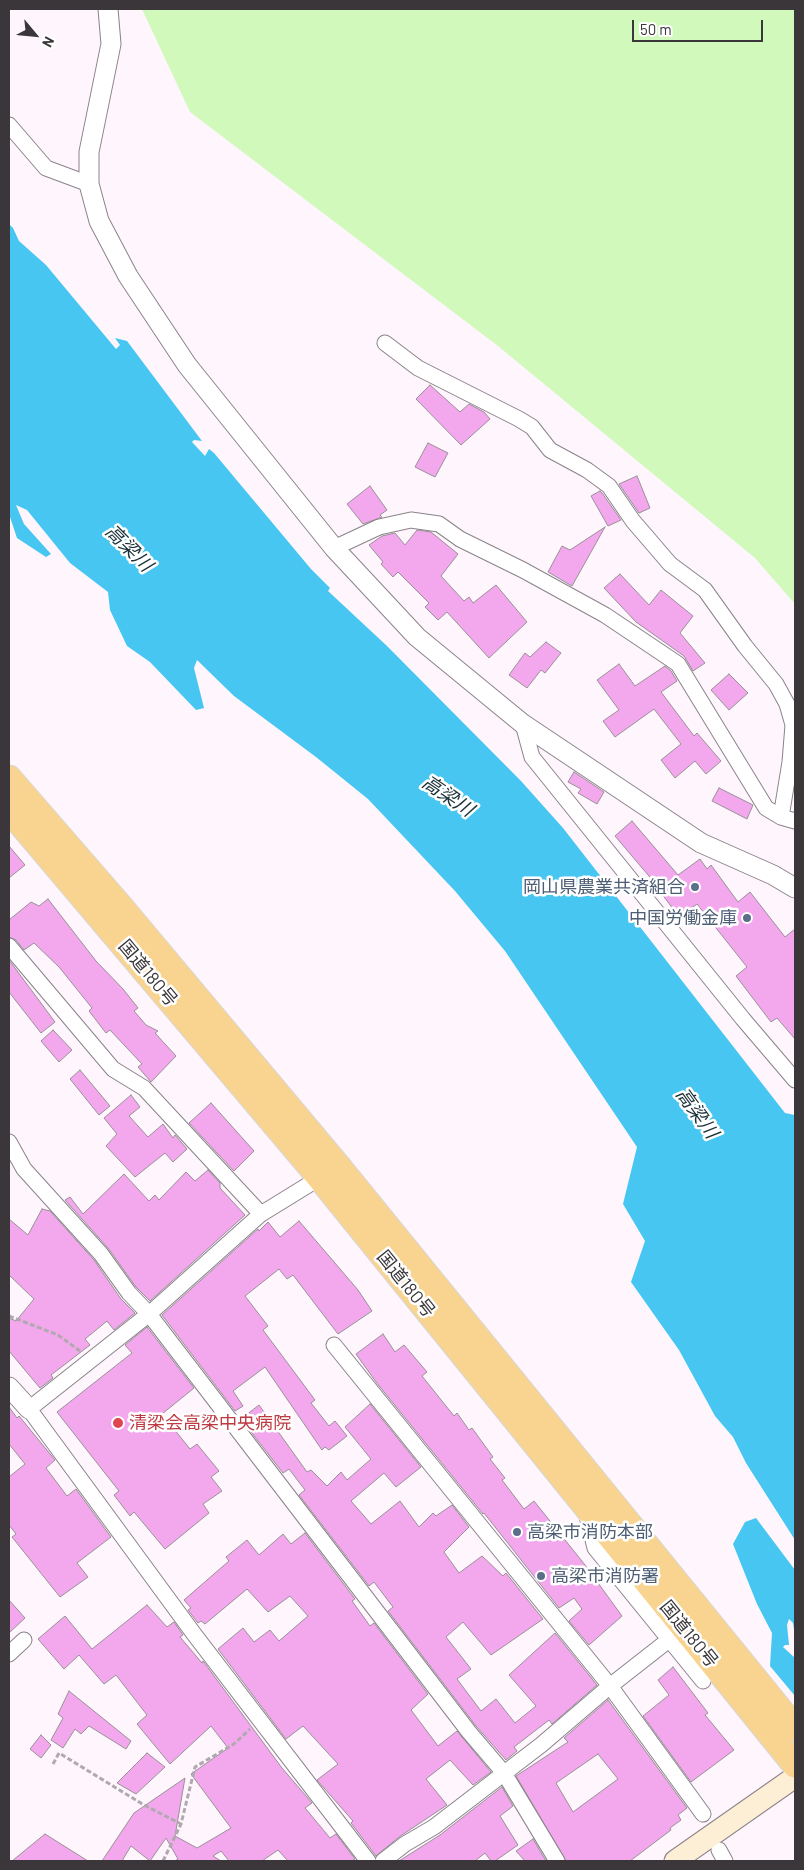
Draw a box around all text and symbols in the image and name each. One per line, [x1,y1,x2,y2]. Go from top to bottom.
north arrow [10,10,60,60]
scale bar [634,10,765,42]
text: 50 m [640,20,672,38]
text: N [39,34,58,50]
water label: 高梁川 [101,520,157,576]
water label: 高梁川 [418,771,478,821]
place label: 岡山県農業共済組合 [523,876,685,898]
marker: 岡山県農業共済組合 [689,881,701,893]
place label: 中国労働金庫 [629,907,737,929]
marker: 中国労働金庫 [741,912,753,924]
street label: 国道180号 [114,935,182,1011]
water label: 高梁川 [671,1083,723,1143]
street label: 国道180号 [372,1246,440,1322]
place label: 清梁会高梁中央病院 [129,1412,291,1434]
marker: 清梁会高梁中央病院 [111,1416,125,1430]
place label: 高梁市消防本部 [527,1521,653,1543]
marker: 高梁市消防本部 [511,1526,523,1538]
place label: 高梁市消防署 [551,1565,659,1587]
marker: 高梁市消防署 [535,1570,547,1582]
street label: 国道180号 [655,1596,723,1672]

